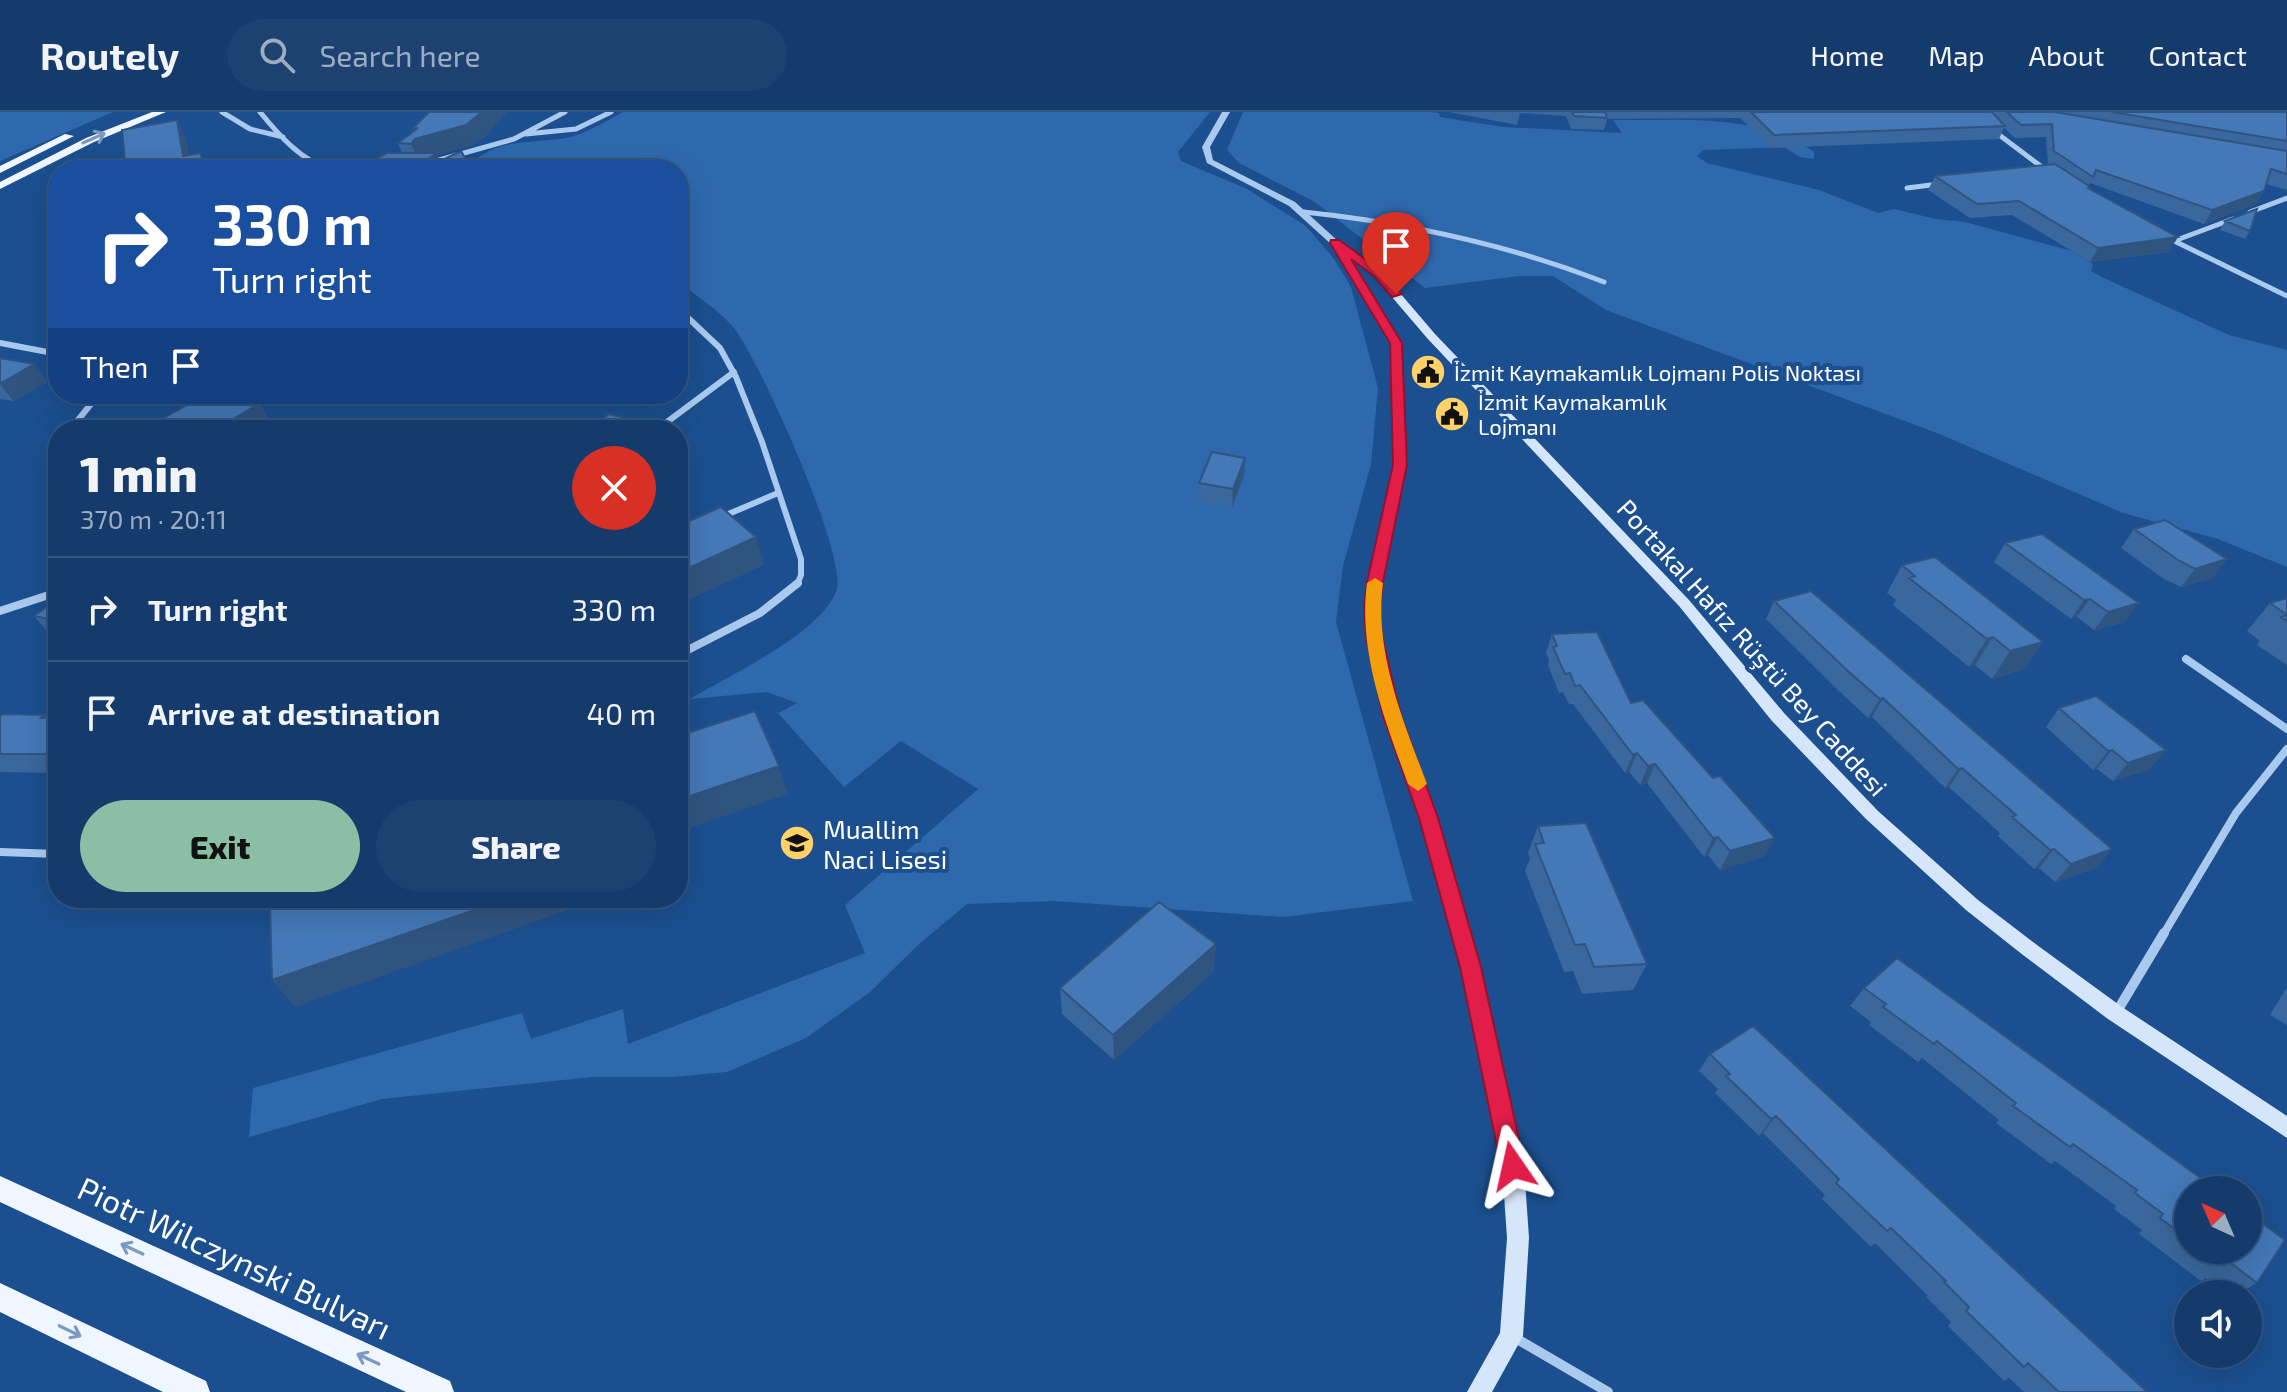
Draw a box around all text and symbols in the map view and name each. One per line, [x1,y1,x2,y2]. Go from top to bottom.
search box [227,19,787,91]
text: Routely [40,32,179,78]
icon: search [255,33,299,77]
text: Search here [319,37,481,73]
text: Home [1810,38,1884,72]
text: Map [1928,38,1985,72]
text: About [2029,38,2104,72]
text: Contact [2148,38,2247,72]
one-way arrow [82,130,106,145]
text: 330 m [212,189,372,256]
icon: right [80,192,184,296]
pin [1362,212,1430,294]
icon: arrive [1374,224,1418,268]
text: Turn right [212,257,372,300]
icon: arrive [164,344,208,388]
text: Then [80,348,148,384]
public building icon: İzmit Kaymakamlık Lojmanı Polis Noktası [1409,353,1447,391]
place label: İzmit Kaymakamlık Lojmanı Polis Noktası [1454,359,1861,386]
place label: İzmit Kaymakamlık Lojmanı [1478,388,1667,440]
public building icon: İzmit Kaymakamlık Lojmanı [1433,395,1471,433]
text: 1 min [80,444,198,502]
button: close [572,446,656,530]
street label: Portakal Hafız Rüştü Bey Caddesi [1610,492,1894,803]
text: 370 m · 20:11 [80,503,227,534]
icon: right [80,587,124,631]
text: Turn right [148,591,288,627]
text: 330 m [572,591,656,627]
icon: arrive [80,691,124,735]
text: Arrive at destination [148,695,440,731]
text: 40 m [586,695,656,731]
button: Exit [80,800,360,892]
button: Share [376,800,656,892]
place label: Muallim Naci Lisesi [823,813,947,874]
school or university icon: Muallim Naci Lisesi [778,824,816,862]
position arrow [1471,1124,1555,1208]
street label: Piotr Wilczynski Bulvarı [72,1168,398,1346]
north arrow [2174,1176,2262,1264]
map controls [2174,1176,2262,1368]
one-way arrow [120,1241,145,1256]
button: sound [2174,1280,2262,1368]
one-way arrow [58,1324,82,1339]
one-way arrow [356,1351,380,1366]

